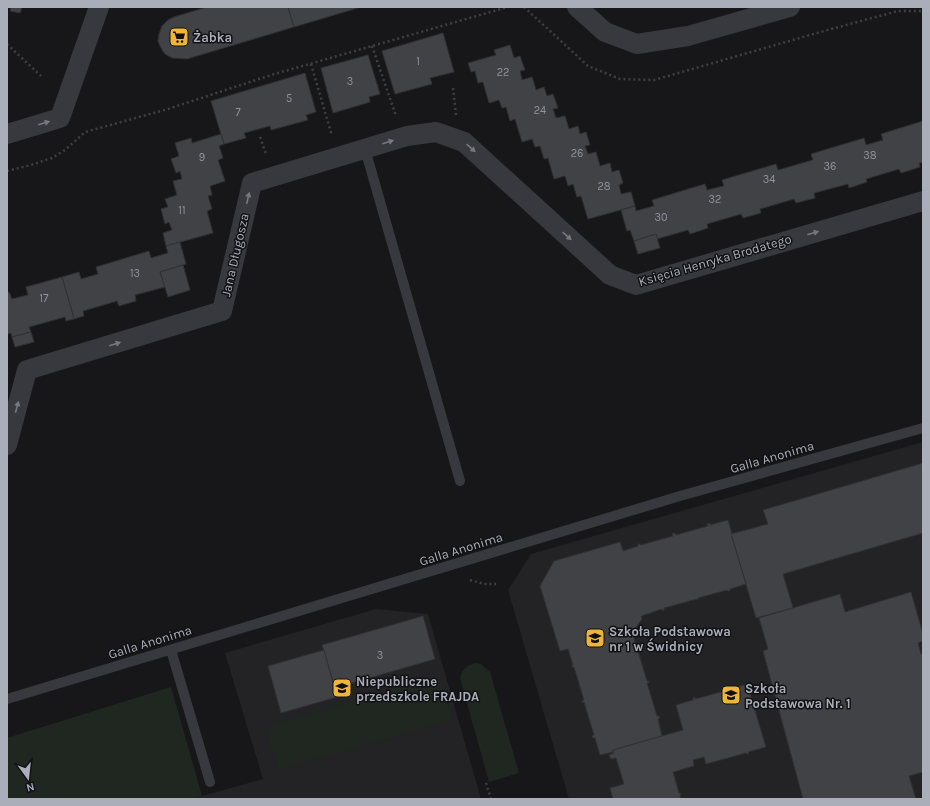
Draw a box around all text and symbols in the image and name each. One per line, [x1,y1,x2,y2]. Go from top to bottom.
supermarket icon: Żabka [168,26,190,48]
place label: Żabka [193,29,232,45]
house number: 1 [416,55,420,68]
house number: 22 [497,66,509,79]
house number: 3 [347,75,353,88]
house number: 5 [286,92,292,105]
house number: 24 [534,104,546,117]
house number: 7 [235,106,241,119]
one-way arrow [39,120,51,126]
one-way arrow [382,139,394,145]
one-way arrow [466,144,476,153]
house number: 26 [571,147,583,160]
house number: 38 [863,149,877,162]
house number: 9 [199,151,205,164]
house number: 36 [824,160,836,173]
house number: 34 [763,173,775,186]
house number: 28 [597,180,611,193]
one-way arrow [246,192,252,204]
house number: 32 [709,193,721,206]
house number: 11 [178,204,186,217]
house number: 30 [654,211,668,224]
street label: Jana Długosza [218,212,252,298]
one-way arrow [807,230,819,236]
one-way arrow [562,231,572,241]
street label: Księcia Henryka Brodatego [637,231,793,289]
house number: 13 [130,267,140,280]
house number: 17 [40,292,48,305]
one-way arrow [109,341,121,347]
one-way arrow [14,401,20,413]
street label: Galla Anonima [728,438,816,476]
street label: Galla Anonima [417,529,505,569]
street label: Galla Anonima [106,622,194,662]
place label: Szkoła Podstawowa nr 1 w Świdnicy [609,624,731,654]
school or university icon: Szkoła Podstawowa nr 1 w Świdnicy [584,627,606,649]
house number: 3 [377,649,383,662]
place label: Niepubliczne przedszkole FRAJDA [356,674,479,704]
school or university icon: Niepubliczne przedszkole FRAJDA [331,677,353,699]
place label: Szkoła Podstawowa Nr. 1 [745,681,851,711]
school or university icon: Szkoła Podstawowa Nr. 1 [720,684,742,706]
north arrow [8,758,48,798]
text: N [25,780,36,794]

